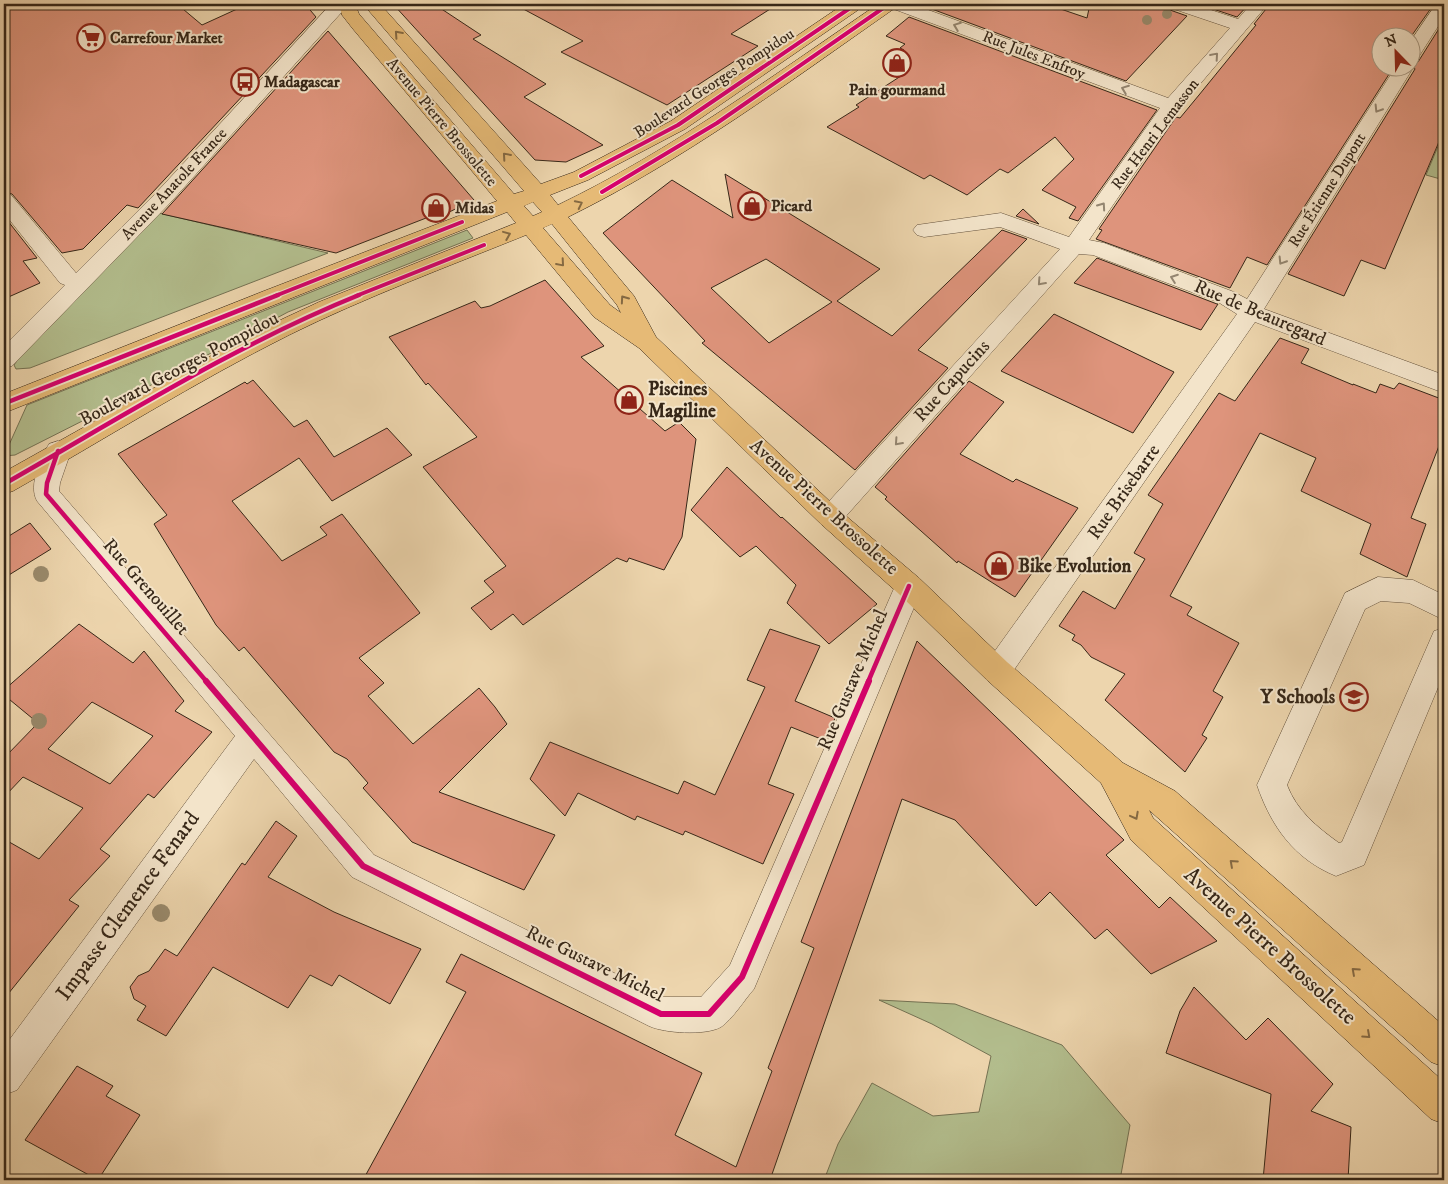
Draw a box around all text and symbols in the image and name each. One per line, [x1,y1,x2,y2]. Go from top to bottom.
one-way arrow [953,22,962,32]
supermarket icon: Carrefour Market [76,23,106,53]
street label: Boulevard Georges Pompidou [630,23,798,142]
street label: Rue Jules Enfroy [980,26,1089,84]
place label: Carrefour Market [110,28,224,48]
north arrow [1370,28,1420,78]
one-way arrow [395,30,404,39]
text: N [1383,30,1401,51]
shop icon: Pain gourmand [882,48,912,78]
one-way arrow [1209,53,1218,62]
street label: Avenue Pierre Brossolette [382,54,502,191]
bus stop icon: Madagascar [230,67,260,97]
place label: Madagascar [264,72,341,92]
street label: Rue Henri Lemasson [1107,74,1204,193]
place label: Pain gourmand [849,80,946,100]
one-way arrow [1122,85,1130,95]
one-way arrow [1375,103,1385,112]
street label: Avenue Anatole France [117,123,231,244]
street label: Rue Étienne Dupont [1284,129,1370,251]
one-way arrow [503,152,512,161]
shop icon: Picard [737,191,767,221]
shop icon: Midas [421,193,451,223]
place label: Picard [771,196,813,216]
place label: Midas [455,198,495,218]
one-way arrow [574,200,583,210]
one-way arrow [1096,202,1105,211]
one-way arrow [502,231,511,242]
one-way arrow [1279,256,1289,265]
one-way arrow [555,258,564,267]
one-way arrow [1170,274,1179,284]
street label: Rue de Beauregard [1191,275,1330,351]
one-way arrow [1038,276,1047,285]
one-way arrow [621,295,630,305]
street label: Boulevard Georges Pompidou [75,307,283,431]
street label: Rue Capucins [909,335,995,427]
place label: Piscines Magiline [648,378,716,423]
shop icon: Piscines Magiline [614,385,644,415]
street label: Avenue Pierre Brossolette [745,434,903,580]
one-way arrow [894,436,903,445]
street label: Rue Brisebarre [1083,440,1165,544]
street label: Rue Grenouillet [98,534,194,640]
shop icon: Bike Evolution [984,551,1014,581]
place label: Bike Evolution [1018,555,1133,578]
street label: Rue Gustave Michel [813,606,893,754]
school or university icon: Y Schools [1339,682,1369,712]
place label: Y Schools [1259,686,1336,709]
street label: Impasse Clemence Fenard [50,806,206,1006]
one-way arrow [1129,811,1139,820]
one-way arrow [1230,860,1239,869]
street label: Avenue Pierre Brossolette [1178,861,1362,1031]
street label: Rue Gustave Michel [522,921,668,1008]
one-way arrow [1352,968,1361,977]
one-way arrow [1362,1029,1371,1038]

